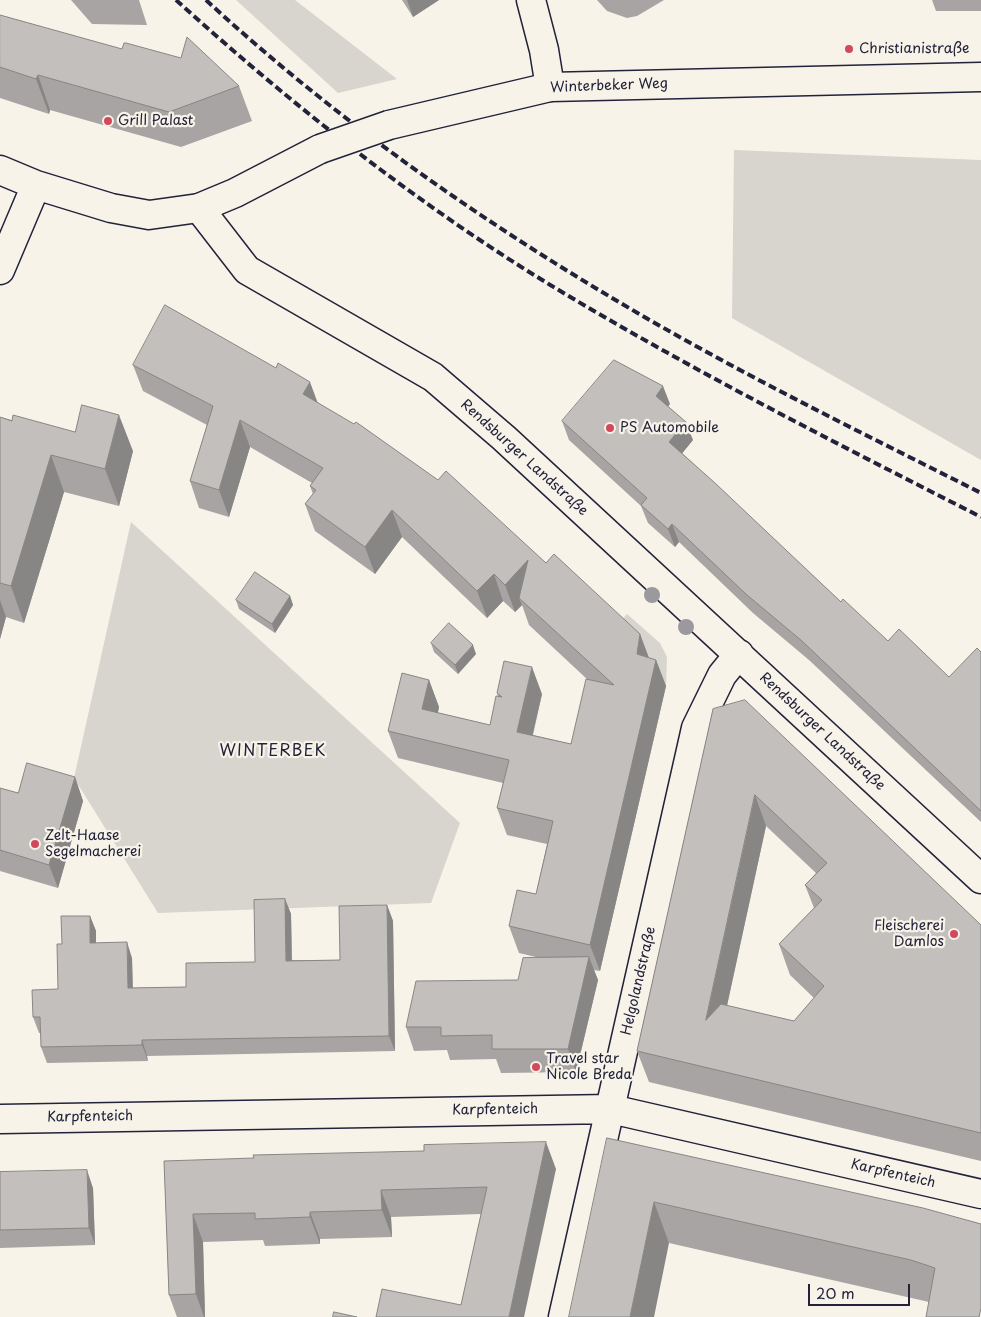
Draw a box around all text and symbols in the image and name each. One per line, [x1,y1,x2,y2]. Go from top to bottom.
place label: Christianistraße [859,41,969,57]
marker: Christianistraße [843,43,855,55]
street label: Winterbeker Weg [550,76,668,96]
place label: Grill Palast [118,113,193,129]
marker: Grill Palast [102,115,114,127]
street label: Rendsburger Landstraße [457,396,591,520]
place label: PS Automobile [620,420,719,436]
marker: PS Automobile [604,422,616,434]
street label: Rendsburger Landstraße [756,669,888,795]
district label: WINTERBEK [219,742,327,762]
place label: Zelt-Haase Segelmacherei [45,828,141,860]
marker: Zelt-Haase Segelmacherei [29,838,41,850]
place label: Fleischerei Damlos [874,918,944,950]
street label: Helgolandstraße [618,925,660,1037]
marker: Fleischerei Damlos [948,928,960,940]
place label: Travel star Nicole Breda [546,1051,632,1084]
marker: Travel star Nicole Breda [530,1061,542,1073]
street label: Karpfenteich [452,1101,538,1119]
street label: Karpfenteich [47,1108,133,1126]
street label: Karpfenteich [849,1156,937,1192]
scale bar [811,1274,914,1306]
text: 20 m [816,1281,855,1304]

